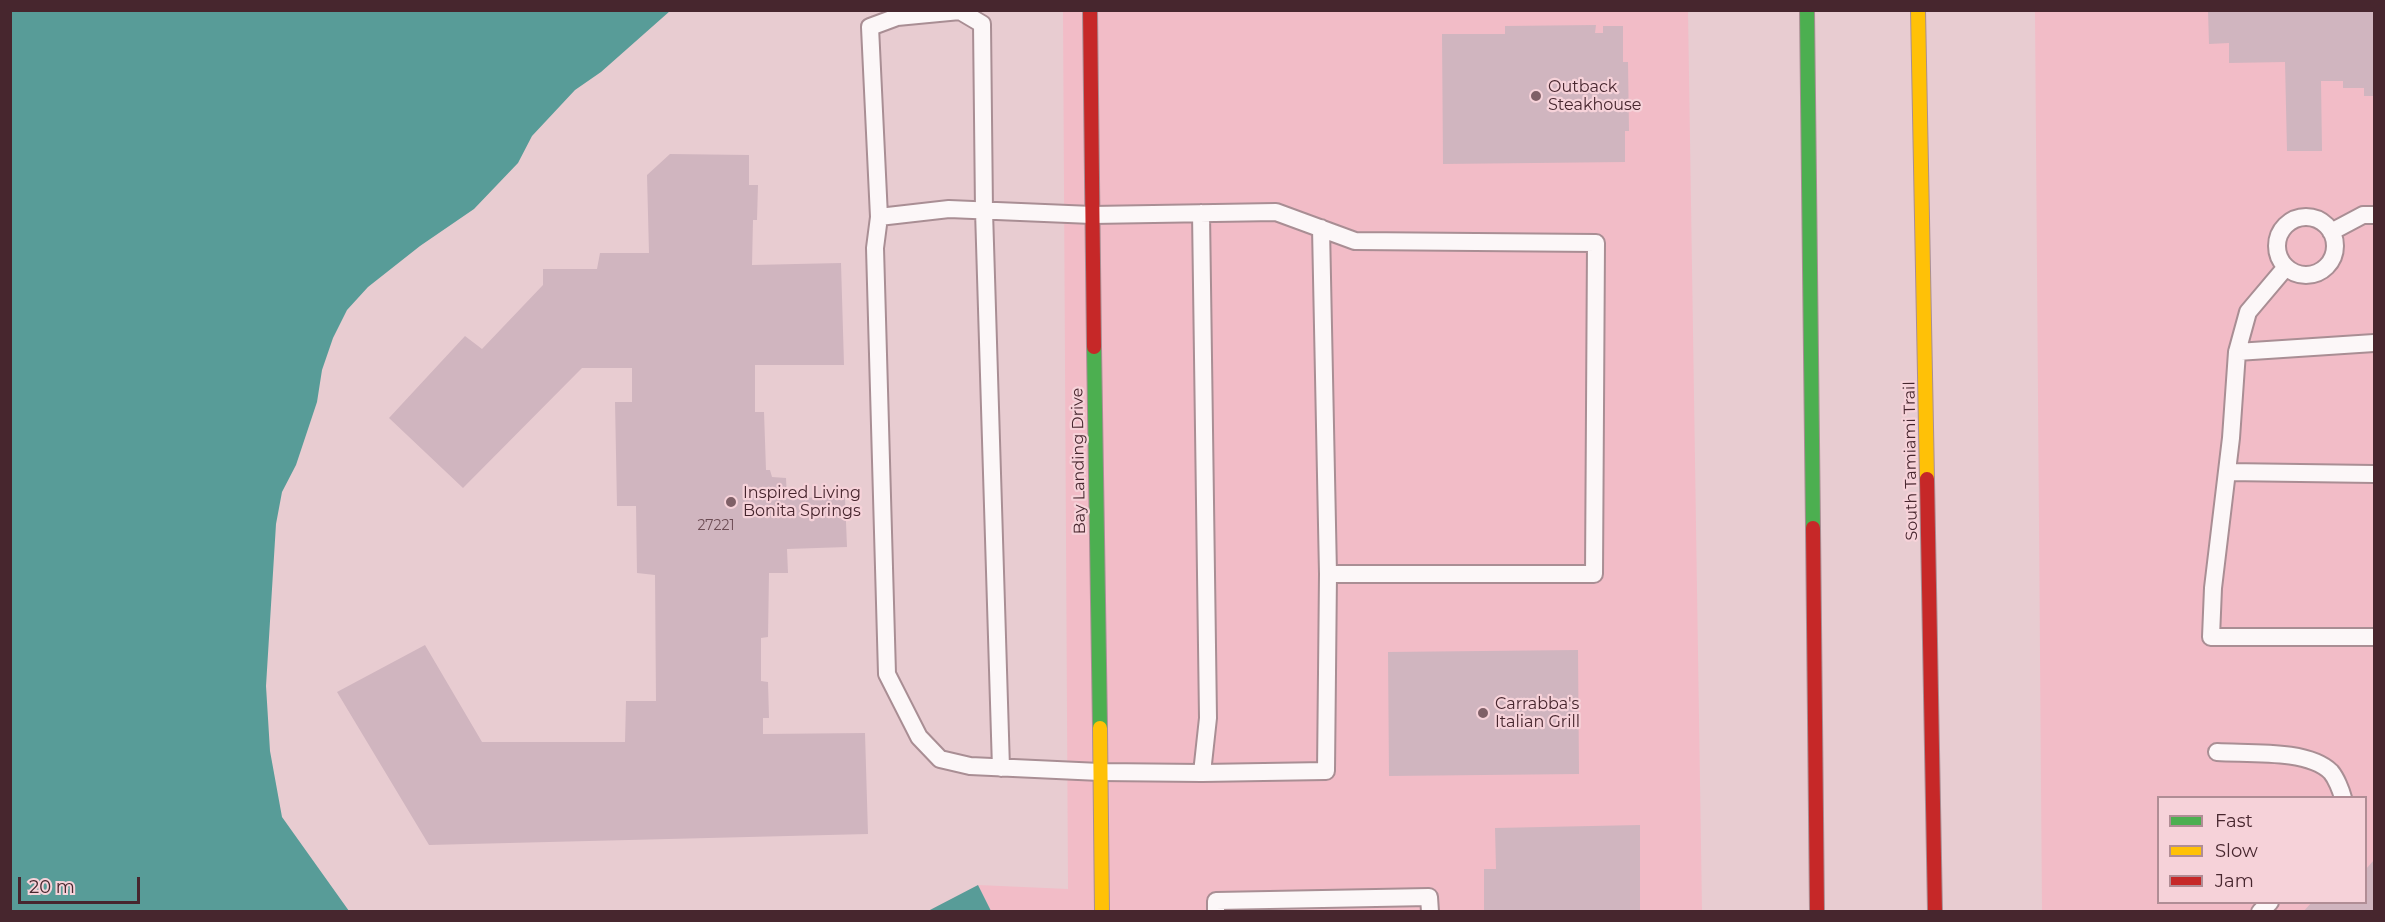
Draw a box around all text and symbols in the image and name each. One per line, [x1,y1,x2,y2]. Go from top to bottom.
place label: Outback Steakhouse [1548,77,1642,115]
marker: Outback Steakhouse [1529,89,1543,103]
street label: South Tamiami Trail [1900,381,1922,541]
street label: Bay Landing Drive [1068,387,1090,535]
place label: Inspired Living Bonita Springs [743,483,861,521]
marker: Inspired Living Bonita Springs [724,495,738,509]
house number: 27221 [697,518,735,534]
place label: Carrabba's Italian Grill [1495,694,1580,732]
marker: Carrabba's Italian Grill [1476,706,1490,720]
legend [2157,796,2367,904]
text: Fast [2215,810,2253,832]
text: Slow [2215,840,2258,862]
scale bar [21,865,142,903]
text: Jam [2215,870,2254,892]
text: 20 m [29,876,75,898]

